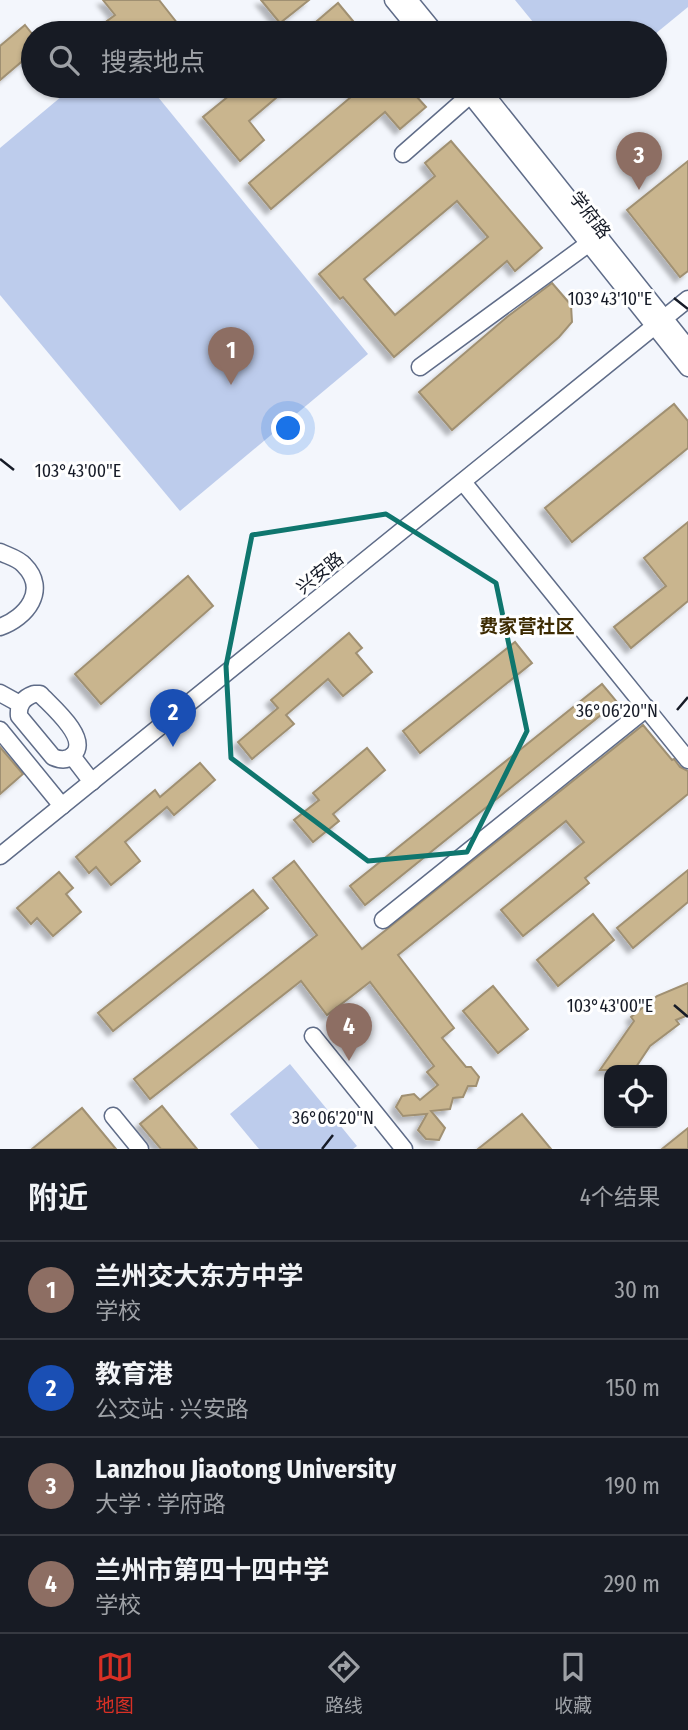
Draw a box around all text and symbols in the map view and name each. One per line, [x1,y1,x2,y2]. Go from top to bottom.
search box [21,21,667,98]
icon: search [45,41,83,79]
text: 搜索地点 [101,47,205,78]
pin: 3 [616,132,662,190]
street label: 学府路 [565,187,615,243]
text: 103°43'10"E [568,288,652,310]
pin: 1 [208,327,254,385]
your location [271,411,305,445]
text: 103°43'00"E [35,460,121,482]
street label: 兴安路 [292,547,348,599]
district label: 费家营社区 [479,615,575,638]
pin: 2 [150,689,196,747]
text: 36°06'20"N [576,700,658,722]
text: 103°43'00"E [567,995,653,1017]
pin: 4 [326,1003,372,1061]
map controls [604,1065,667,1128]
button: locate [604,1065,667,1128]
text: 36°06'20"N [292,1107,374,1129]
text: 附近 [28,1180,88,1216]
text: 4个结果 [580,1183,660,1211]
text: 兰州交大东方中学 [95,1261,303,1292]
text: 1 [46,1276,56,1304]
text: 30 m [615,1276,660,1304]
text: 学校 [95,1297,141,1325]
text: 教育港 [95,1359,173,1390]
text: 2 [46,1374,56,1402]
text: 150 m [605,1374,660,1402]
text: 公交站 · 兴安路 [95,1395,249,1423]
text: Lanzhou Jiaotong University [95,1454,396,1485]
text: 3 [46,1472,56,1500]
text: 190 m [605,1472,660,1500]
text: 大学 · 学府路 [95,1490,226,1518]
text: 兰州市第四十四中学 [95,1555,329,1586]
text: 4 [45,1570,57,1598]
text: 290 m [604,1570,660,1598]
text: 学校 [95,1591,141,1619]
tab: 地图 [96,1648,134,1717]
tab: 路线 [325,1648,363,1717]
tab: 收藏 [554,1648,592,1717]

